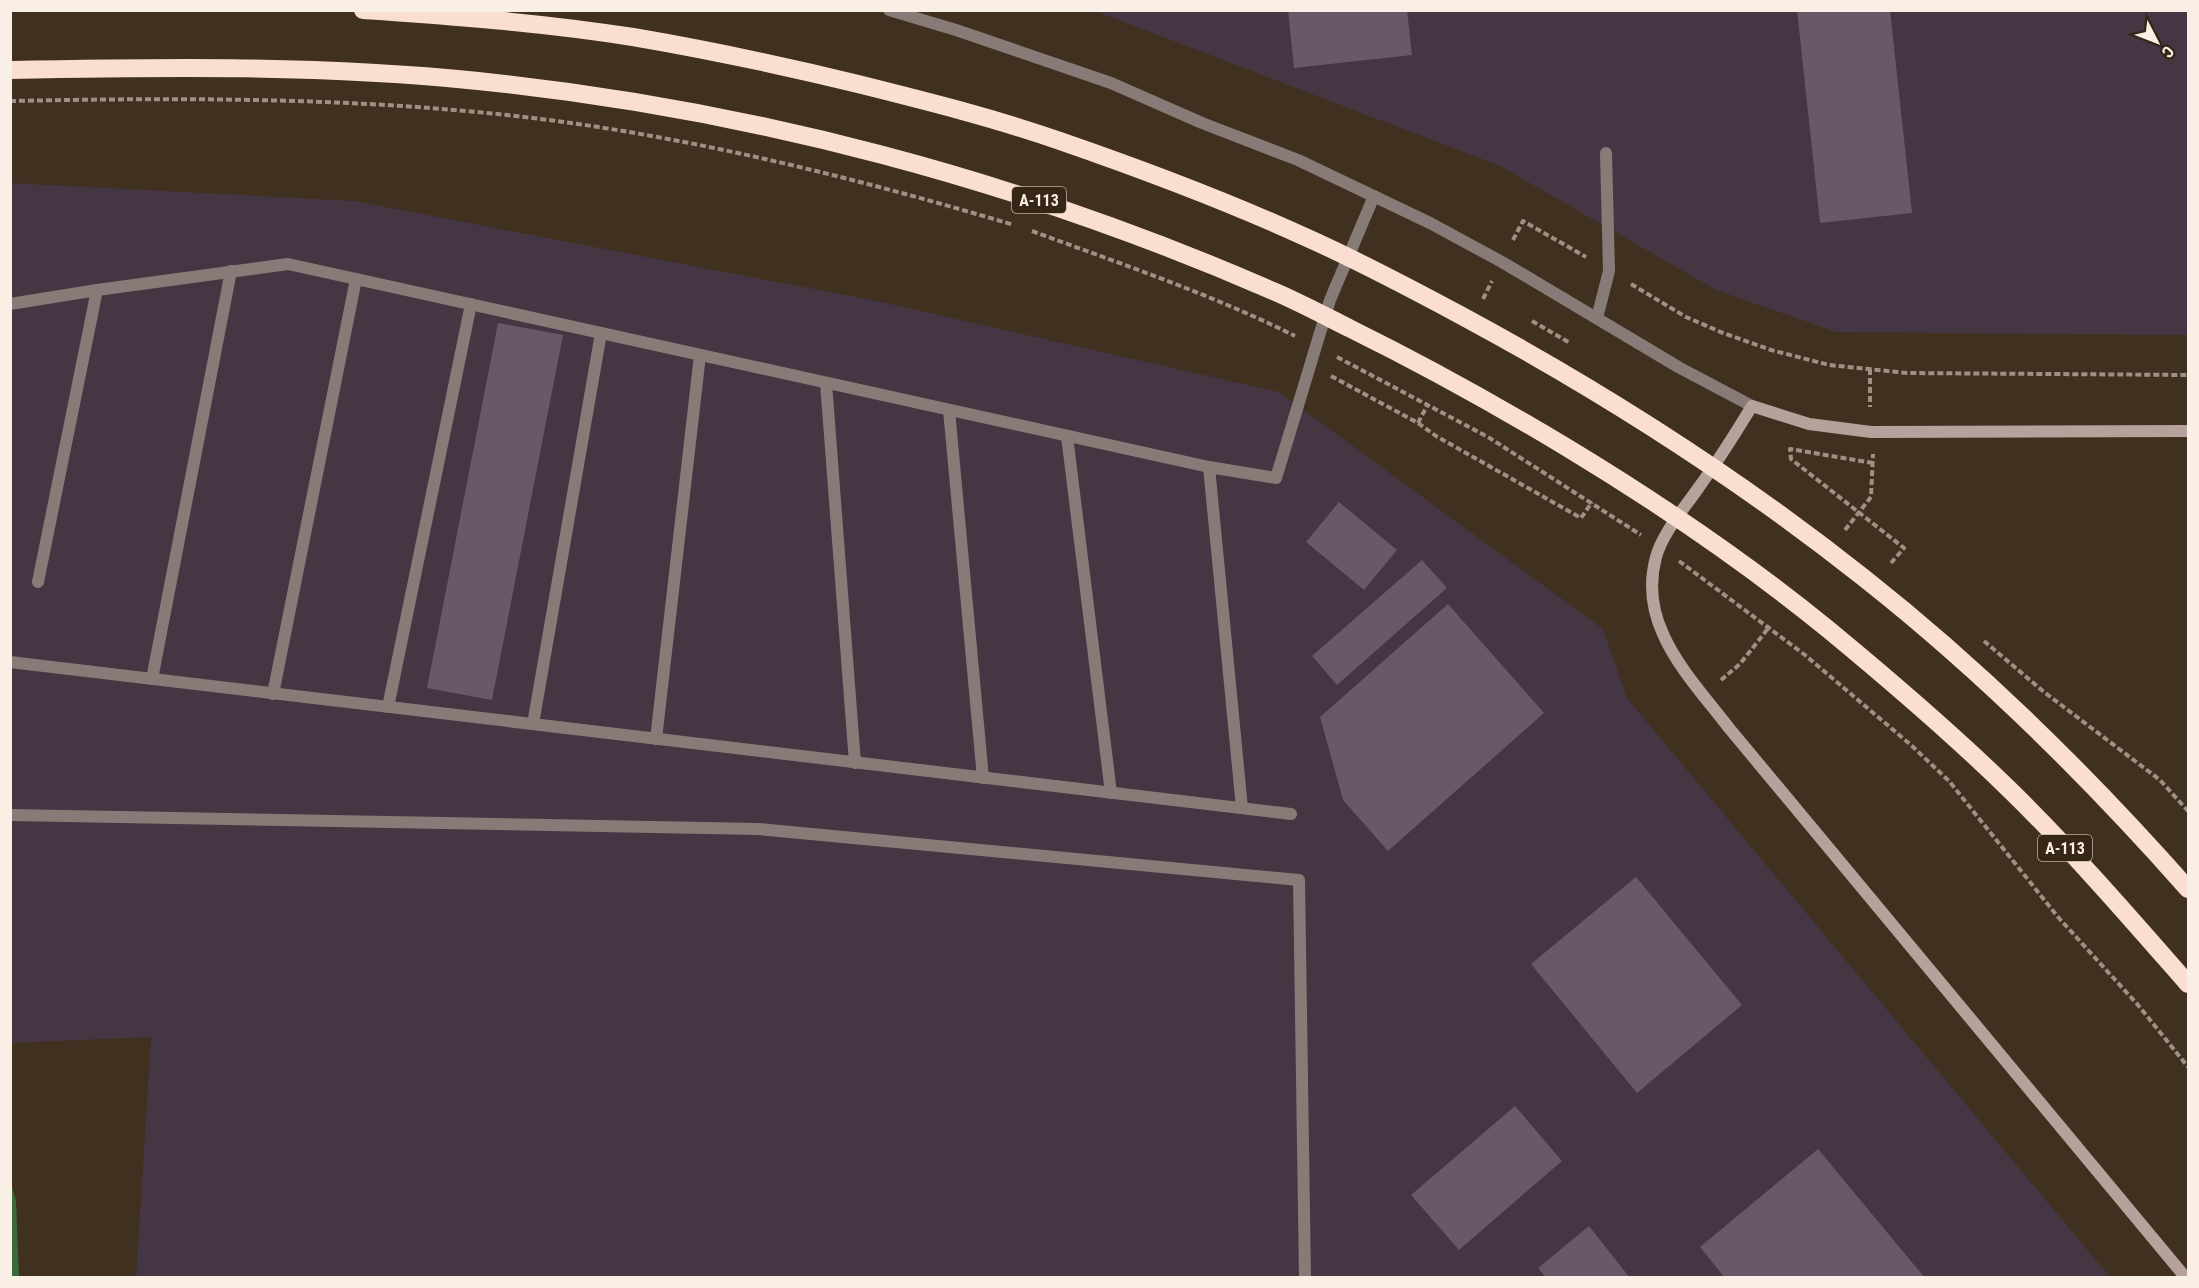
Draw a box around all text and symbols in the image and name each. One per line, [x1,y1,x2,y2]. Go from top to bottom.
north arrow [2127,12,2187,72]
text: С [2158,42,2178,61]
road number: А-113 [1012,187,1066,213]
road number: А-113 [2038,835,2092,861]

